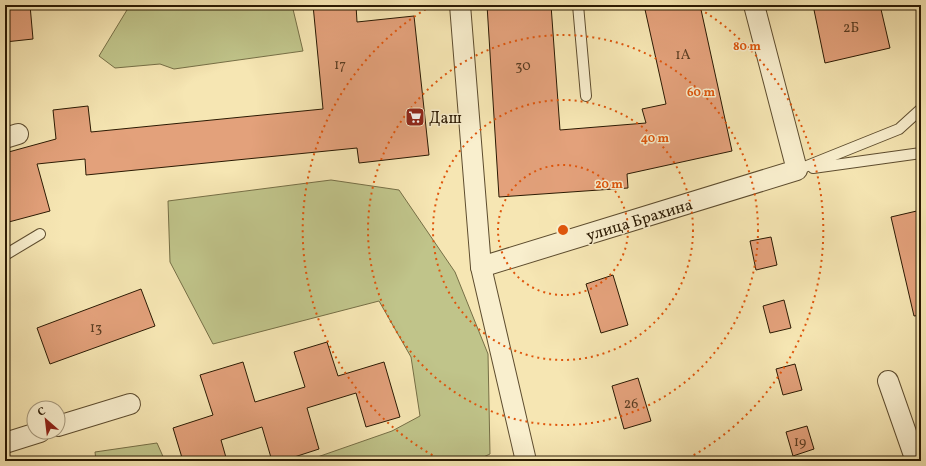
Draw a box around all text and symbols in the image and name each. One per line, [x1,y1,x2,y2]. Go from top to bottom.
house number: 2Б [843,19,859,38]
text: 80 m [733,39,761,55]
house number: 1А [675,46,691,65]
house number: 17 [334,56,346,75]
house number: 30 [515,57,531,76]
text: 60 m [687,85,715,101]
supermarket icon: Даш [404,106,426,128]
place label: Даш [429,108,462,130]
text: 40 m [641,131,670,147]
text: 20 m [595,177,623,193]
street label: улица Брахина [584,194,696,248]
centre of rings [556,223,570,237]
house number: 13 [90,319,102,338]
house number: 26 [624,395,638,414]
north arrow [26,400,66,440]
text: С [35,404,49,421]
house number: 19 [794,433,806,452]

